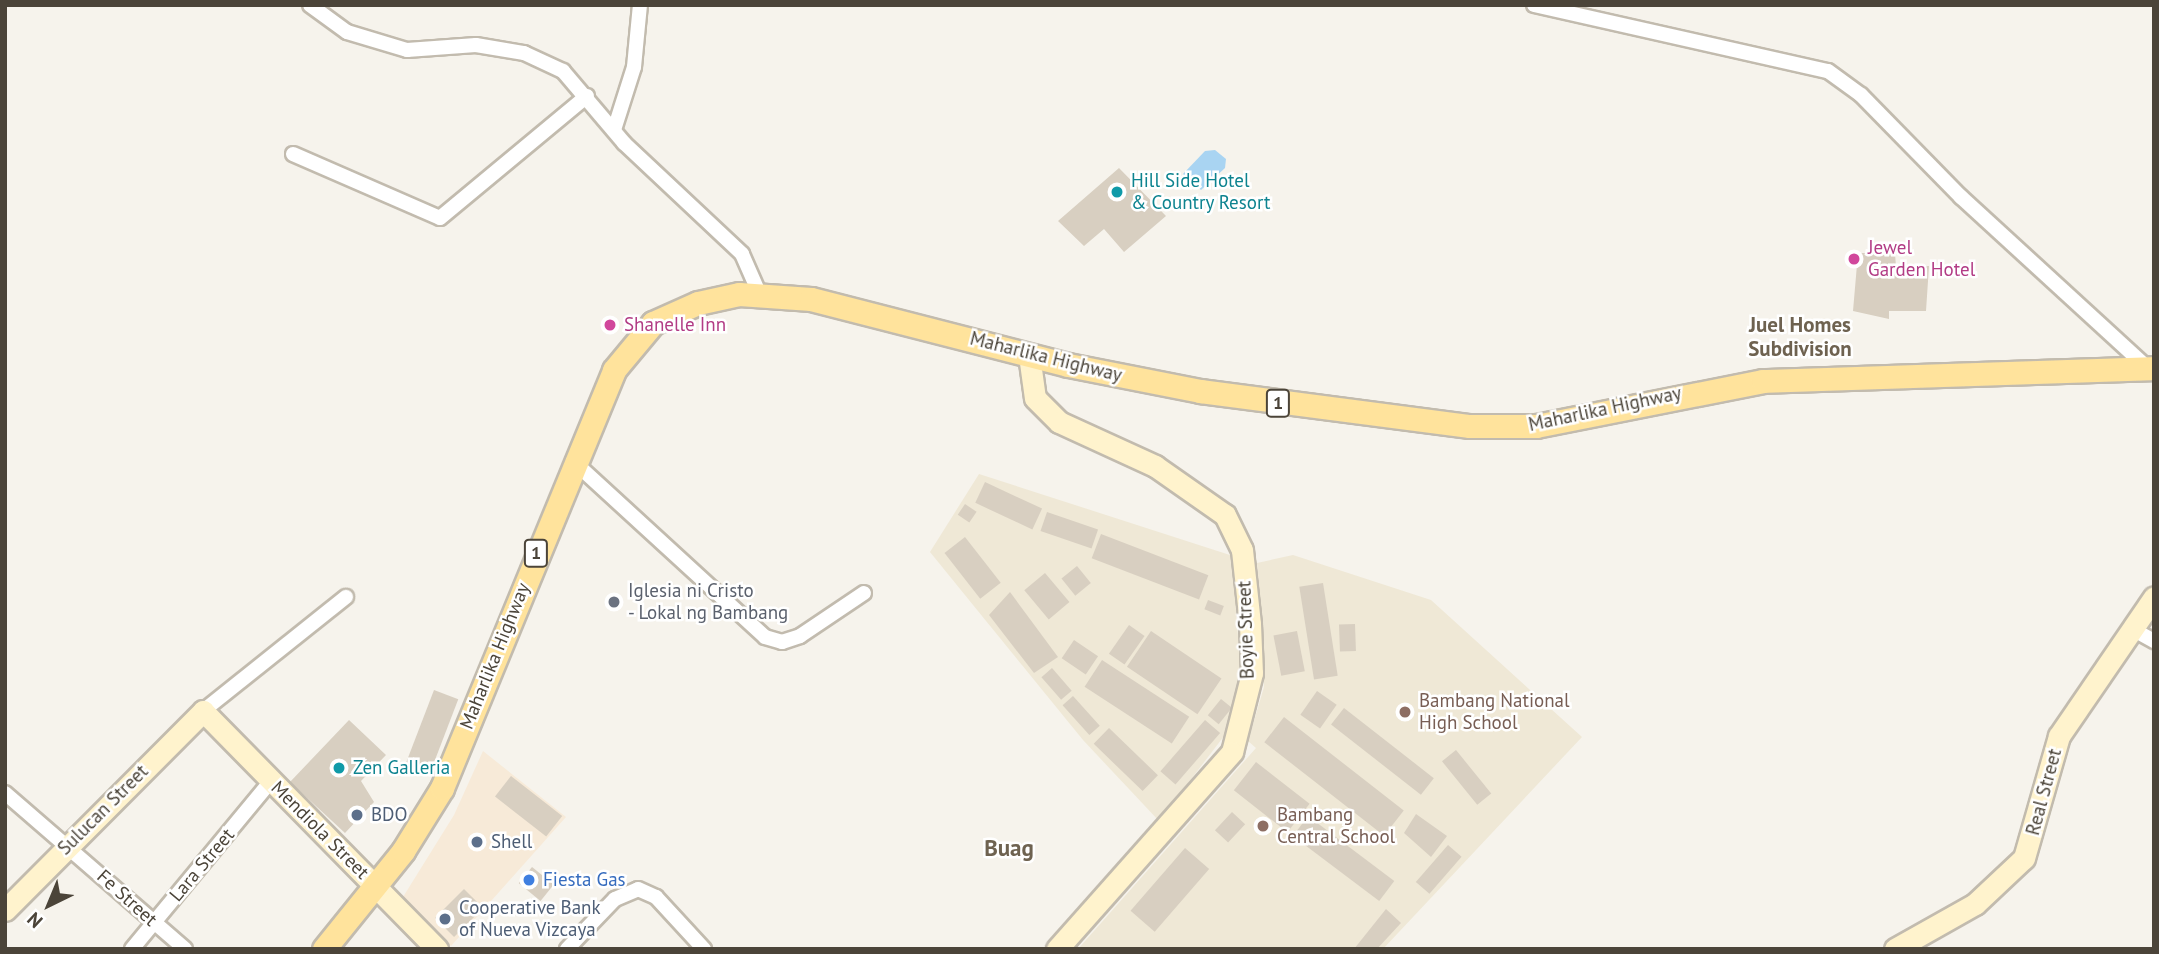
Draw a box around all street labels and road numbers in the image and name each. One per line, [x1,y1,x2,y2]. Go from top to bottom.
street label: Maharlika Highway [968,327,1124,387]
street label: Maharlika Highway [1526,382,1684,436]
road number: 1 [1266,388,1290,418]
road number: 1 [524,538,548,568]
street label: Maharlika Highway [455,580,535,732]
street label: Boyie Street [1233,581,1259,679]
street label: Real Street [2022,746,2066,838]
street label: Sulucan Street [53,760,153,860]
street label: Mendiola Street [266,776,374,884]
street label: Lara Street [165,824,239,906]
street label: Fe Street [92,865,162,931]

